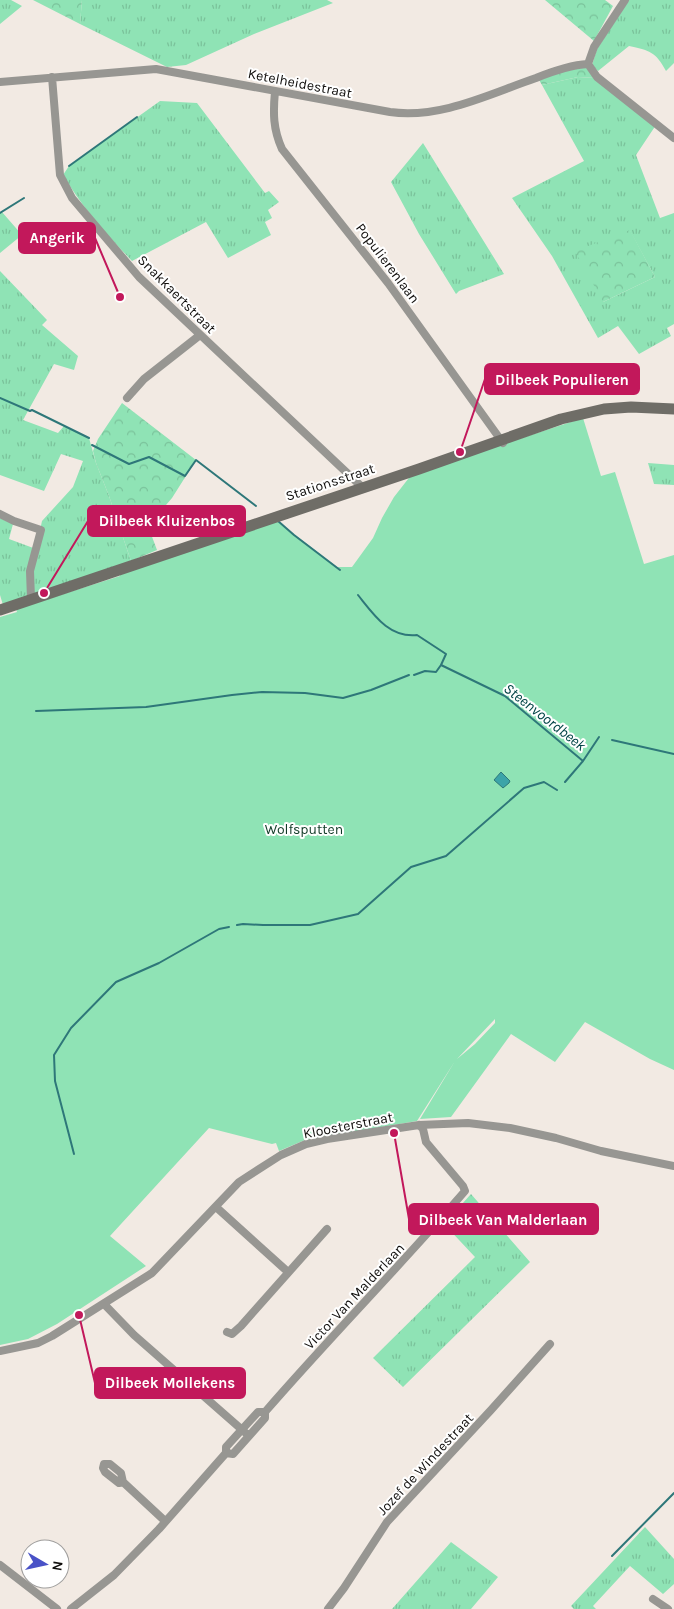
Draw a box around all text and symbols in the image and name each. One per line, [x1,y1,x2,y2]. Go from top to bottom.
street label: Ketelheidestraat [246,65,353,102]
street label: Populierenlaan [352,220,423,307]
callout: Angerik [19,223,95,253]
text: Angerik [29,229,85,247]
street label: Snakkaertstraat [134,252,219,337]
callout: Dilbeek Populieren [485,364,639,394]
text: Dilbeek Populieren [495,371,629,389]
street label: Stationsstraat [283,460,377,505]
callout: Dilbeek Kluizenbos [88,506,245,536]
text: Dilbeek Kluizenbos [99,512,235,530]
water label: Steenvoordbeek [500,679,590,755]
park label: Wolfsputten [265,821,343,838]
street label: Kloosterstraat [302,1108,394,1143]
callout: Dilbeek Van Malderlaan [409,1204,598,1234]
text: Dilbeek Van Malderlaan [419,1211,587,1229]
street label: Victor Van Malderlaan [301,1240,408,1353]
callout: Dilbeek Mollekens [95,1368,245,1398]
text: Dilbeek Mollekens [105,1374,235,1392]
street label: Jozef de Windestraat [374,1410,477,1519]
north arrow [20,1539,70,1589]
text: N [48,1560,67,1572]

